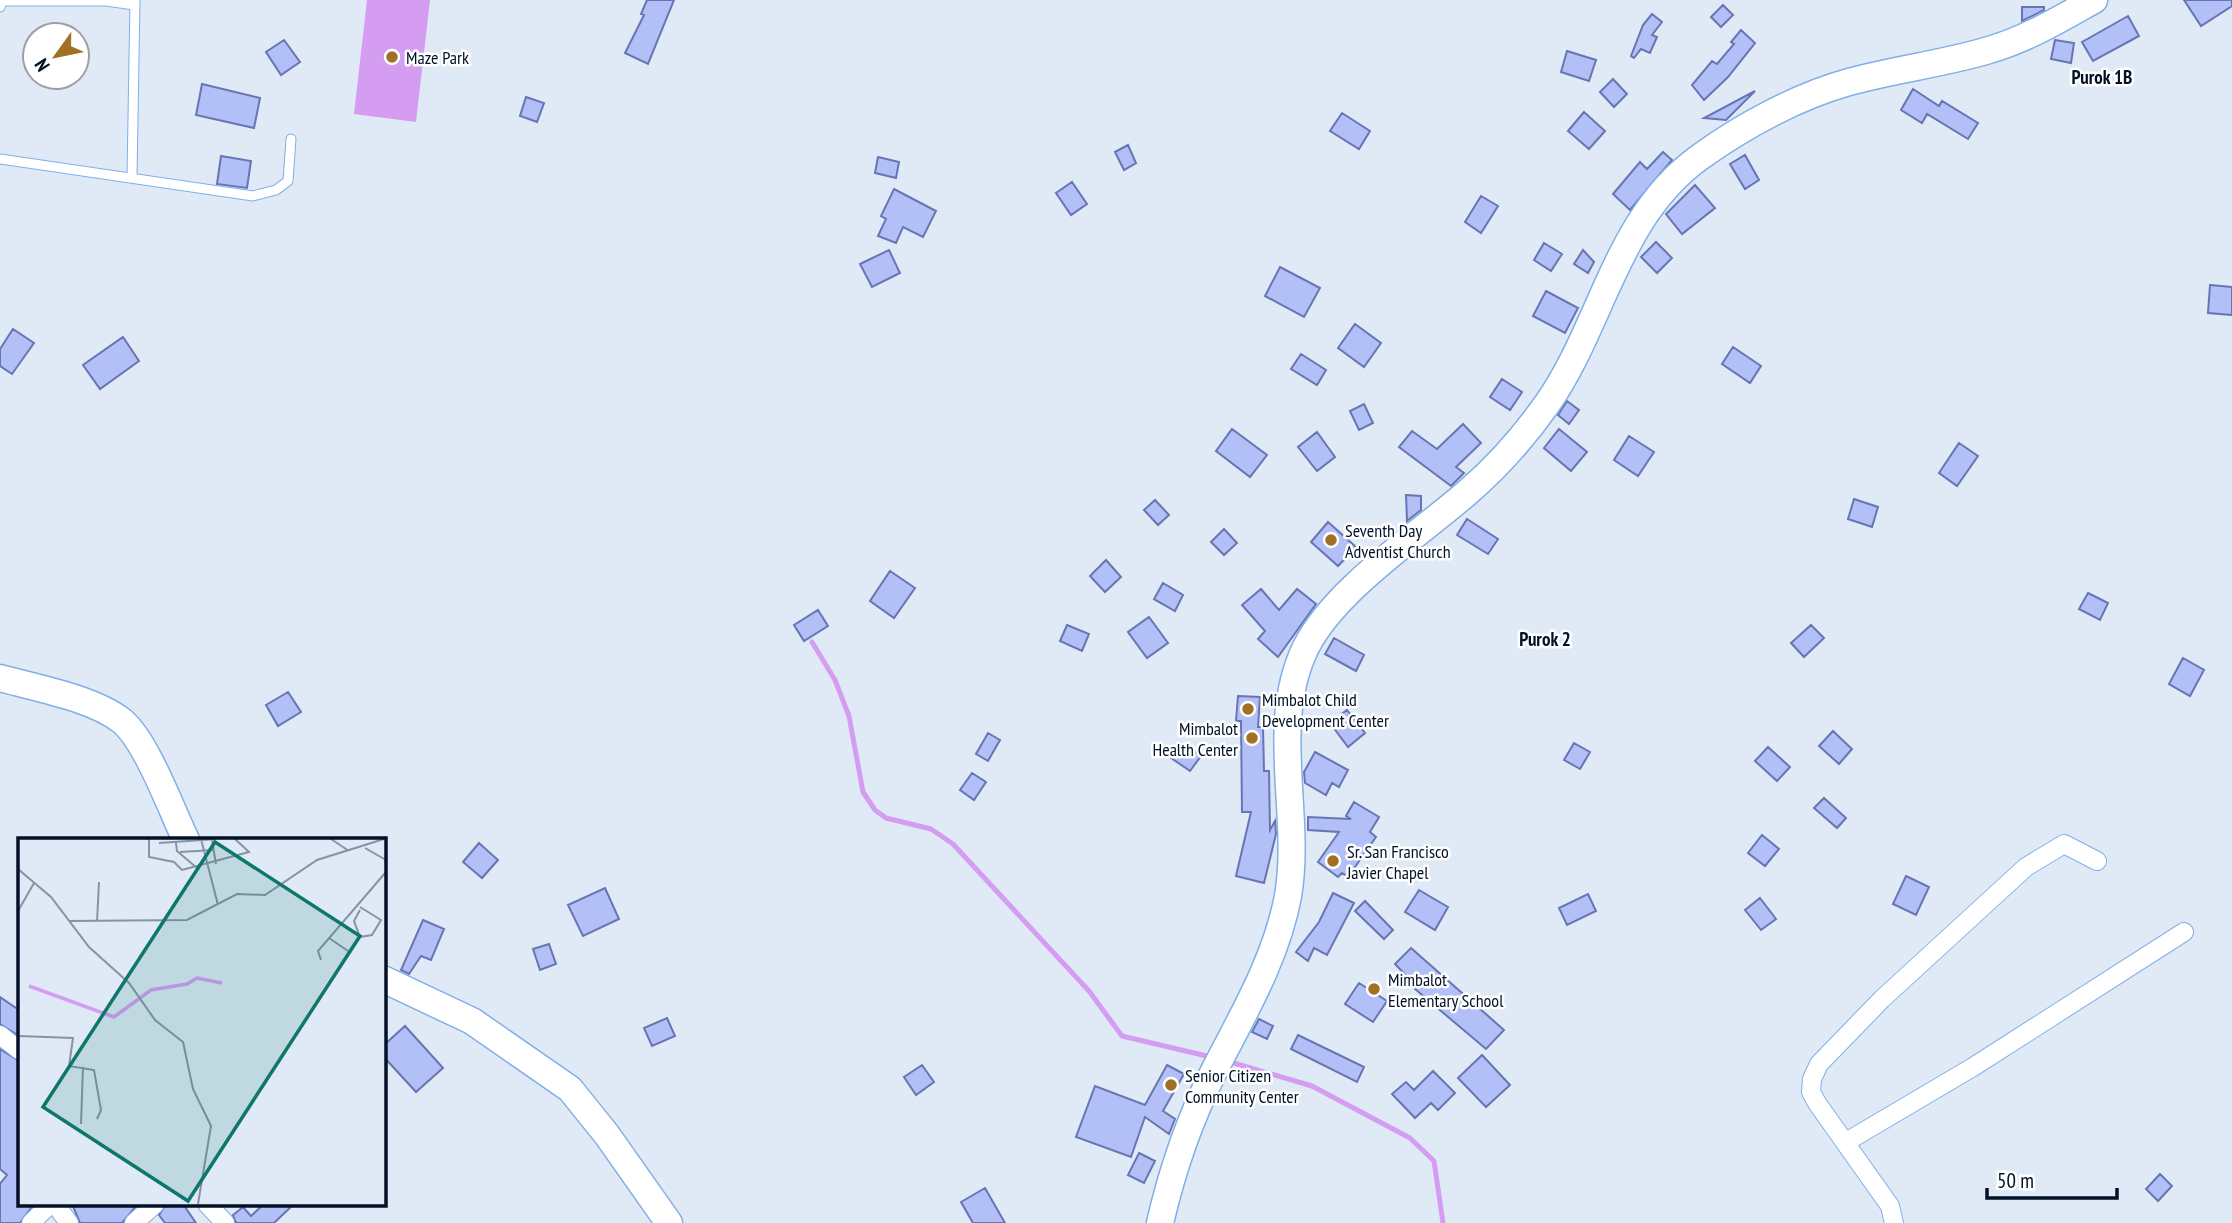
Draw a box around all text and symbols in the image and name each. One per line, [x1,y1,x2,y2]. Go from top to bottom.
north arrow [21,21,91,91]
place label: Maze Park [406,46,469,69]
marker: Maze Park [384,49,400,65]
text: N [29,54,55,76]
district label: Purok 1B [2072,65,2132,89]
place label: Seventh Day Adventist Church [1345,519,1451,563]
marker: Seventh Day Adventist Church [1323,532,1339,548]
district label: Purok 2 [1519,627,1571,651]
place label: Mimbalot Child Development Center [1262,688,1389,732]
marker: Mimbalot Child Development Center [1240,701,1256,717]
place label: Mimbalot Health Center [1153,717,1238,761]
marker: Mimbalot Health Center [1244,730,1260,746]
inset map [18,838,385,1206]
place label: Sr. San Francisco Javier Chapel [1346,840,1449,884]
marker: Sr. San Francisco Javier Chapel [1325,853,1341,869]
place label: Mimbalot Elementary School [1388,968,1504,1012]
marker: Mimbalot Elementary School [1366,981,1382,997]
place label: Senior Citizen Community Center [1185,1064,1299,1108]
marker: Senior Citizen Community Center [1163,1077,1179,1093]
scale bar [1987,1156,2116,1200]
text: 50 m [1997,1167,2034,1194]

